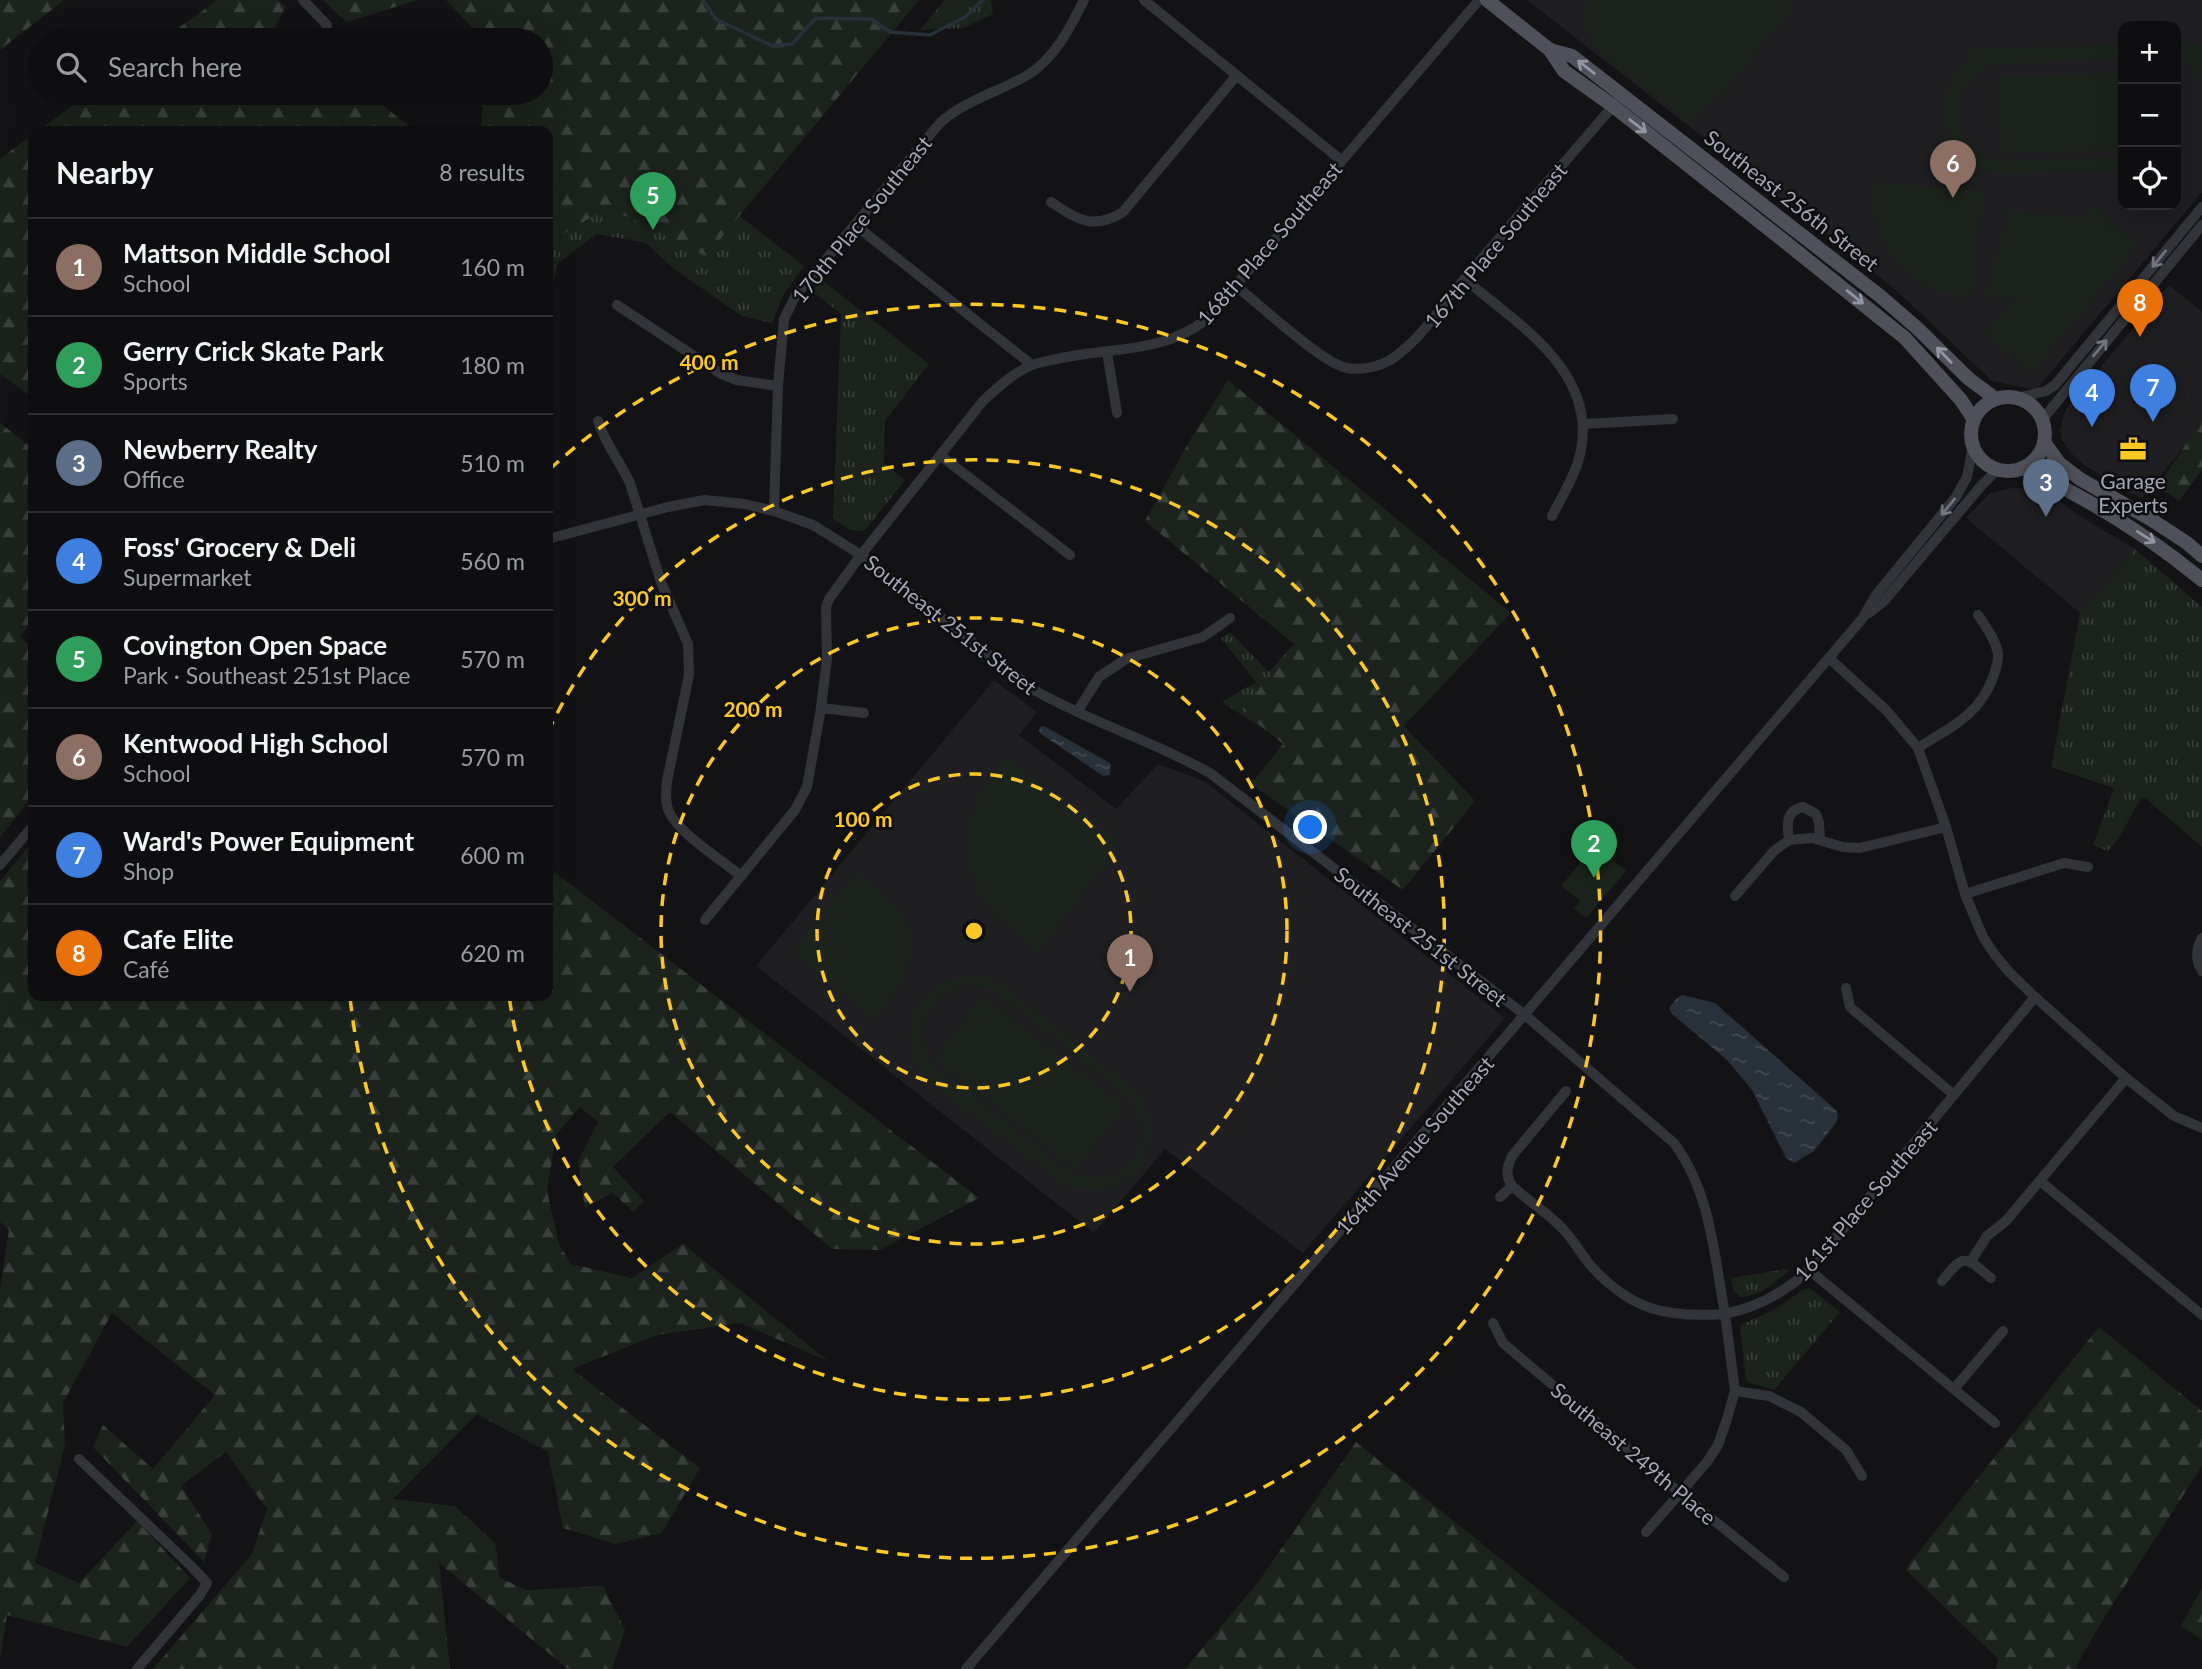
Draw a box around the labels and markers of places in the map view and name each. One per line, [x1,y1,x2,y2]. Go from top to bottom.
pin: 6 [1930,140,1976,198]
pin: 5 [630,172,676,230]
pin: 8 [2117,279,2163,337]
pin: 7 [2130,364,2176,422]
pin: 4 [2069,369,2115,427]
office icon: Garage Experts [2118,434,2148,464]
pin: 3 [2023,459,2069,517]
place label: Garage Experts [2098,468,2168,517]
pin: 2 [1571,820,1617,878]
centre of rings [962,919,986,943]
pin: 1 [1107,934,1153,992]

